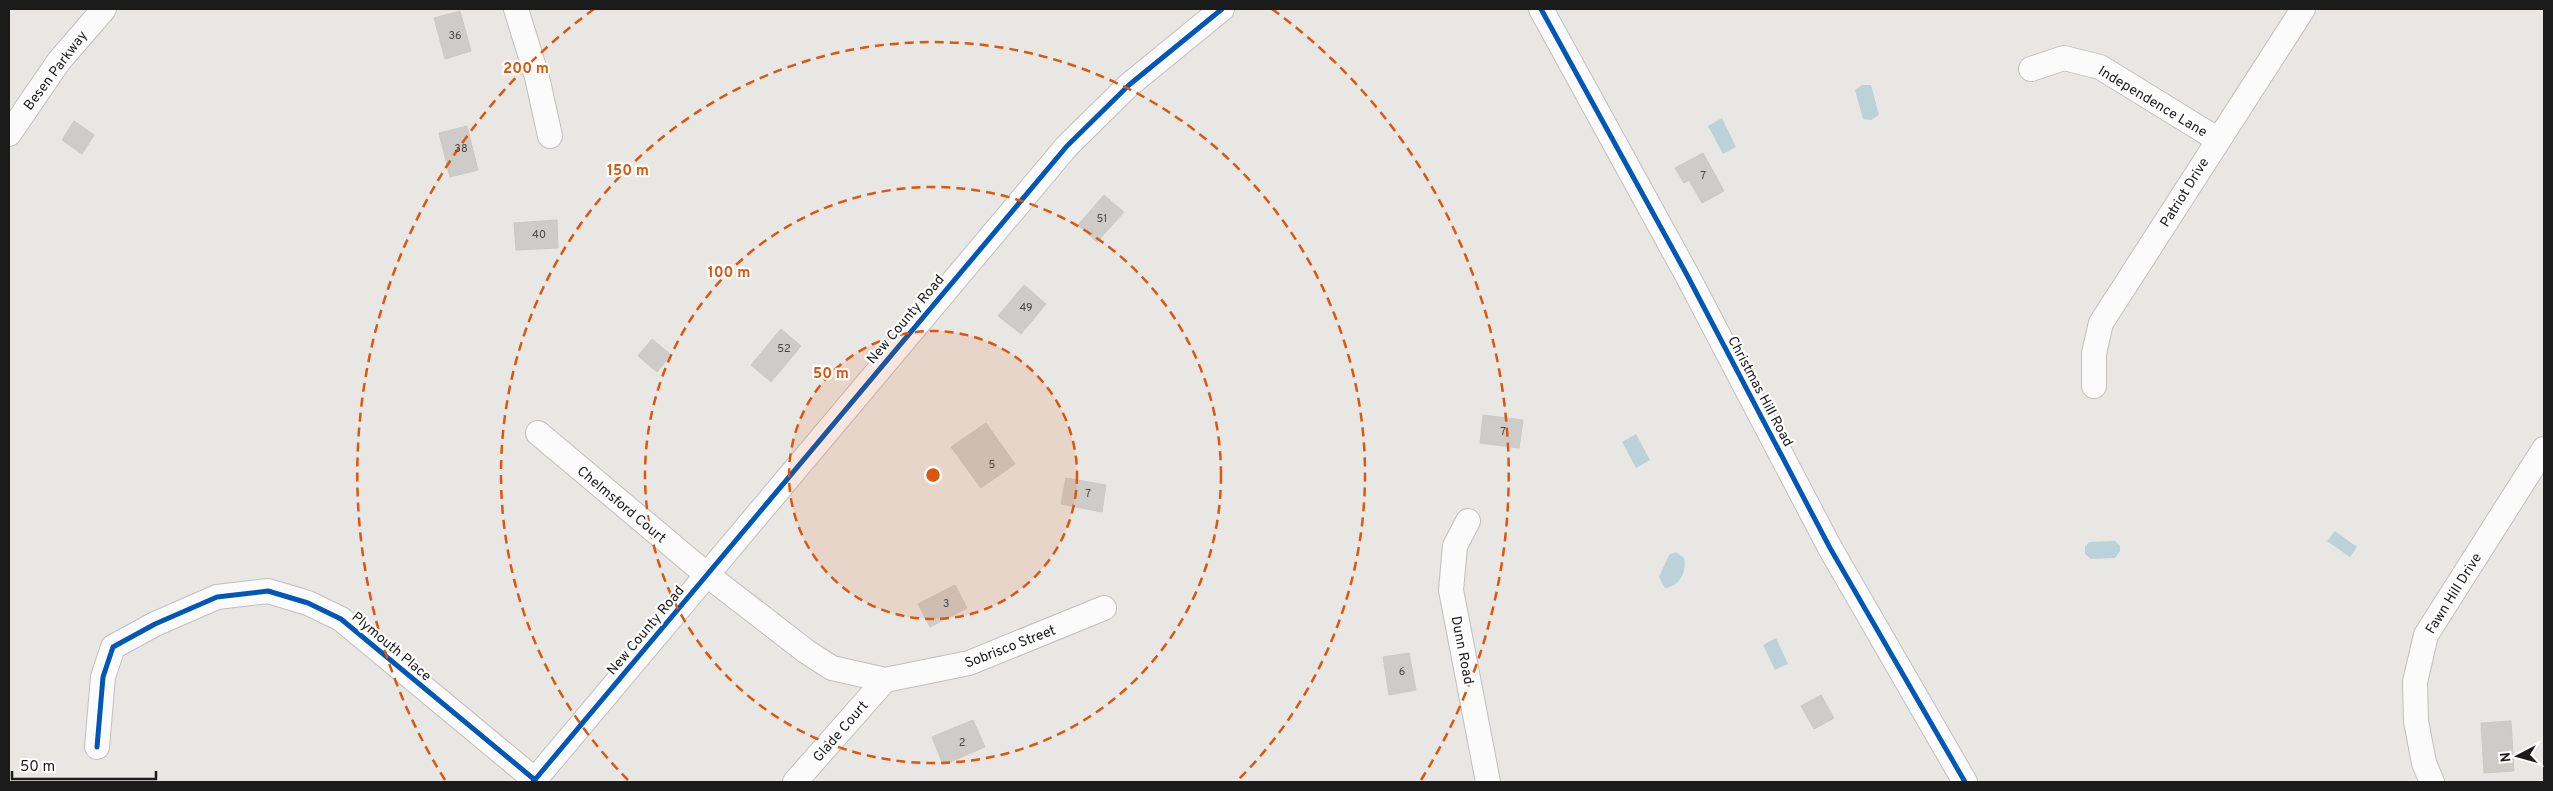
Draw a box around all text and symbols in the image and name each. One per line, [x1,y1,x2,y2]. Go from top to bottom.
street label: Besen Parkway [21,28,92,114]
house number: 36 [448,29,462,43]
text: 200 m [503,60,549,79]
street label: Independence Lane [2095,63,2210,142]
house number: 38 [454,142,468,156]
street label: Patriot Drive [2157,155,2213,231]
text: 150 m [607,162,649,181]
house number: 7 [1700,169,1706,183]
house number: 51 [1097,212,1107,226]
house number: 40 [532,228,546,242]
text: 100 m [708,264,750,283]
street label: New County Road [864,272,948,368]
house number: 49 [1019,301,1033,315]
street label: Christmas Hill Road [1723,334,1796,450]
house number: 52 [777,342,791,356]
text: 50 m [813,365,849,384]
house number: 7 [1500,425,1506,439]
house number: 5 [989,458,996,472]
street label: Chelmsford Court [573,463,669,547]
centre of rings [924,466,942,484]
house number: 7 [1085,487,1091,501]
street label: Fawn Hill Drive [2423,550,2486,637]
street label: New County Road [604,583,688,679]
house number: 3 [943,597,949,611]
street label: Plymouth Place [348,609,434,685]
street label: Dunn Road [1447,615,1476,686]
street label: Sobrisco Street [963,622,1058,673]
house number: 6 [1399,665,1405,679]
street label: Glade Court [810,698,872,766]
north arrow [2493,731,2543,781]
house number: 2 [959,736,965,750]
scale bar [12,748,156,780]
text: N [2498,751,2516,763]
text: 50 m [20,758,55,777]

